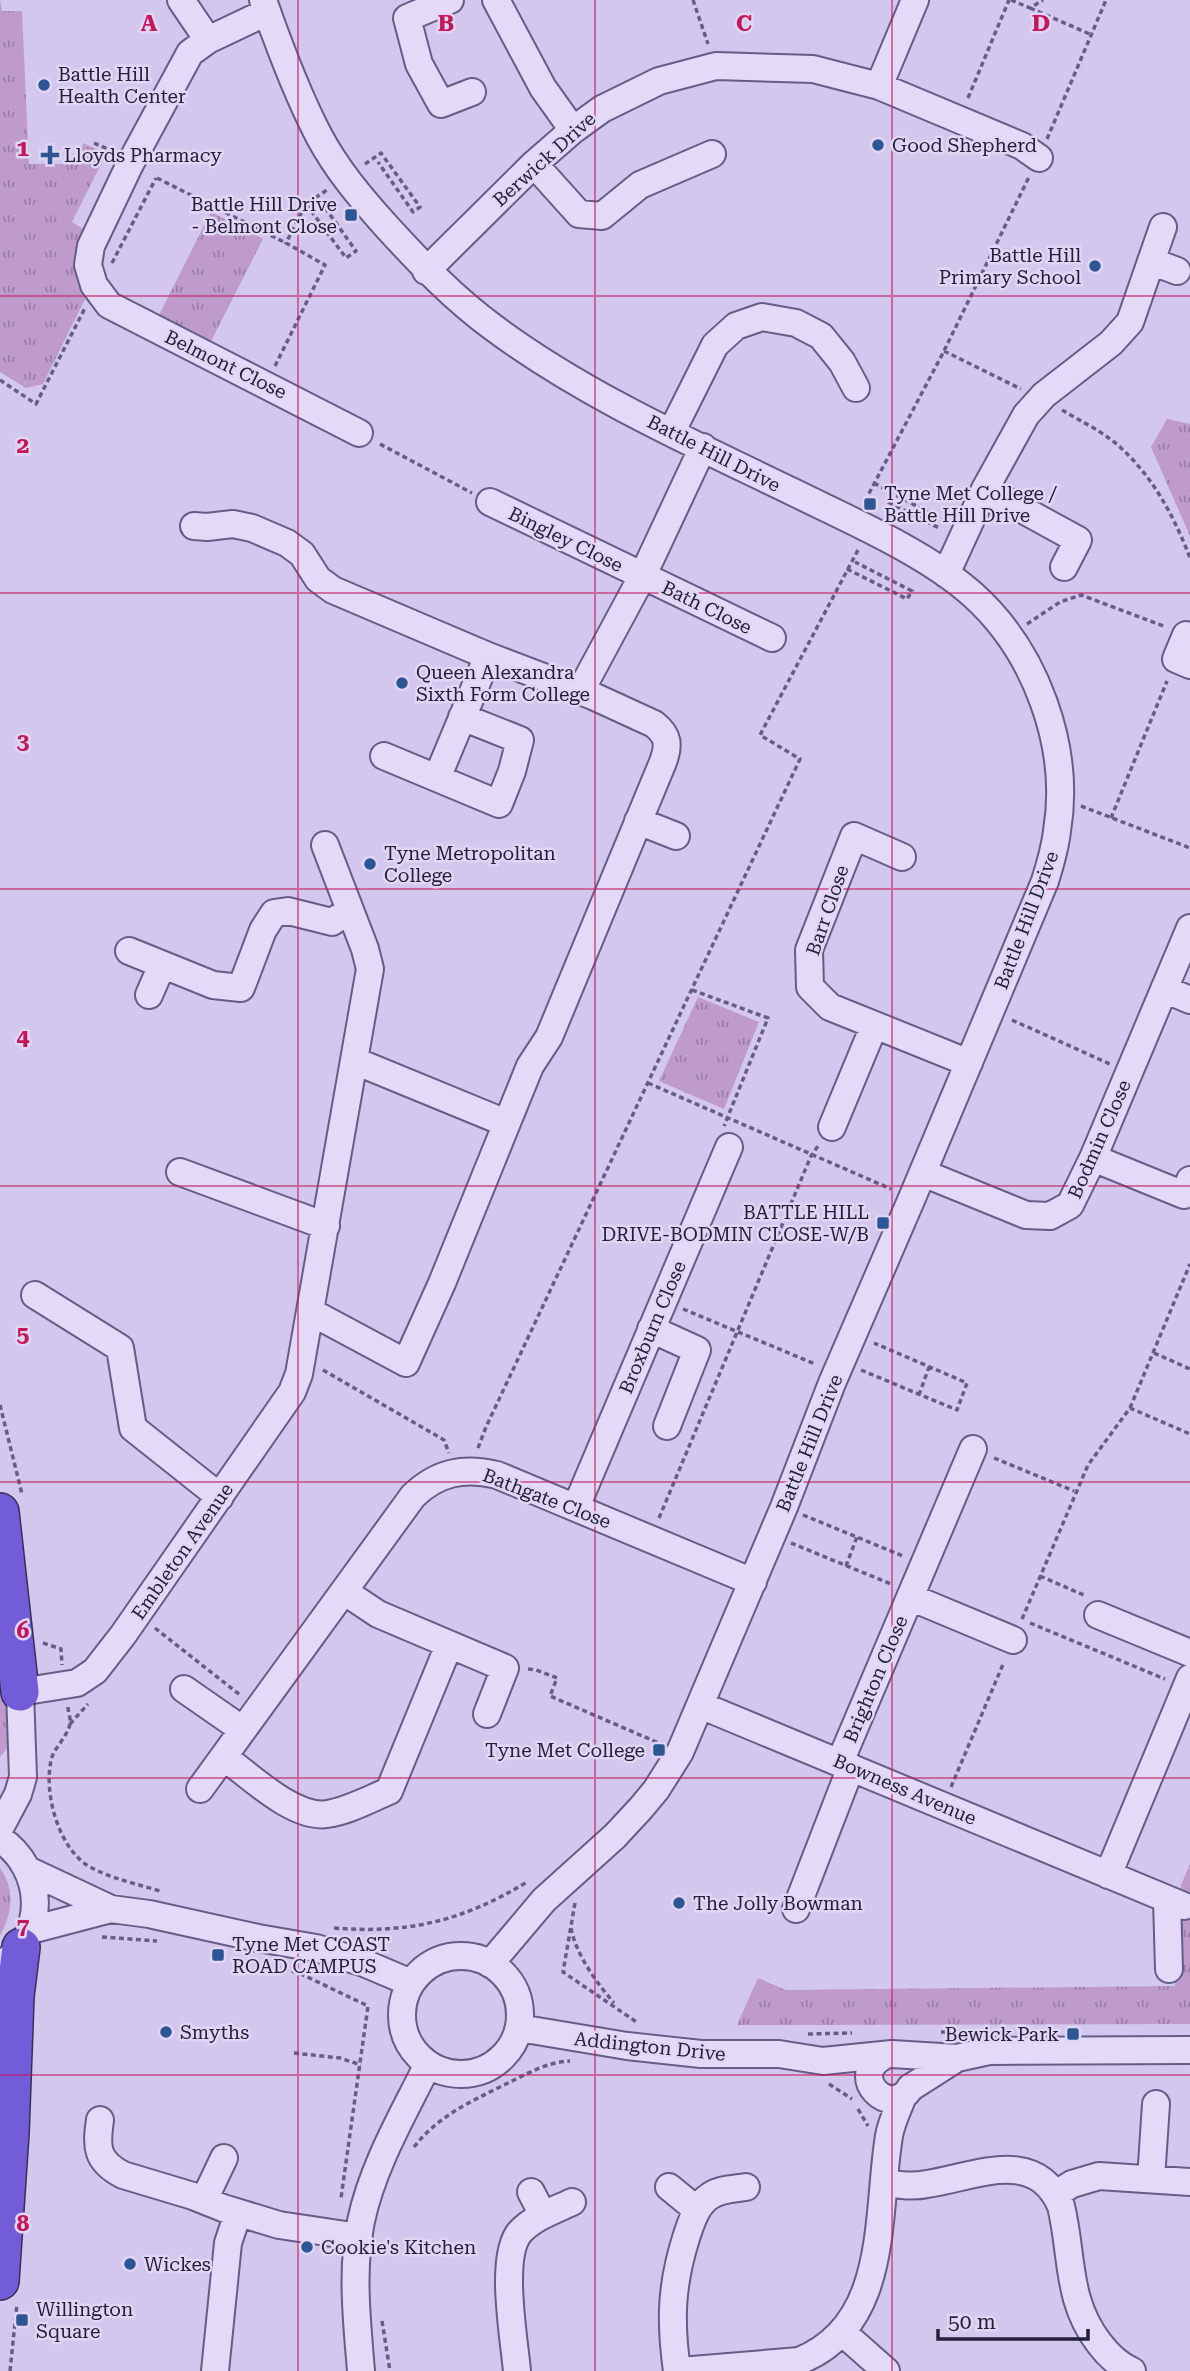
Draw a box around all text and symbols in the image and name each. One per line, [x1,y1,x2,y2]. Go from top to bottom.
text: A [141,10,158,37]
text: B [438,10,454,37]
text: C [736,10,752,37]
text: D [1032,10,1050,37]
place label: Battle Hill Health Center [58,63,186,108]
marker: Battle Hill Health Center [36,77,52,93]
street label: Berwick Drive [488,107,600,212]
place label: Good Shepherd [892,134,1037,157]
text: 1 [17,135,30,162]
marker: Good Shepherd [870,137,886,153]
place label: Lloyds Pharmacy [64,144,222,167]
marker: Lloyds Pharmacy [42,147,58,163]
place label: Battle Hill Drive - Belmont Close [191,193,337,238]
marker: Battle Hill Drive - Belmont Close [343,207,359,223]
place label: Battle Hill Primary School [939,244,1081,289]
marker: Battle Hill Primary School [1087,258,1103,274]
street label: Belmont Close [161,325,290,404]
street label: Battle Hill Drive [643,410,784,497]
text: 2 [17,432,29,459]
place label: Tyne Met College / Battle Hill Drive [884,482,1058,527]
marker: Tyne Met College / Battle Hill Drive [862,496,878,512]
street label: Bingley Close [505,502,627,577]
street label: Bath Close [658,576,756,639]
place label: Queen Alexandra Sixth Form College [416,661,590,706]
marker: Queen Alexandra Sixth Form College [394,675,410,691]
text: 3 [17,728,30,755]
place label: Tyne Metropolitan College [384,842,556,887]
street label: Battle Hill Drive [990,848,1063,993]
marker: Tyne Metropolitan College [362,856,378,872]
street label: Barr Close [801,862,854,958]
text: 4 [17,1024,30,1051]
street label: Bodmin Close [1063,1076,1136,1202]
place label: BATTLE HILL DRIVE-BODMIN CLOSE-W/B [601,1201,869,1246]
marker: BATTLE HILL DRIVE-BODMIN CLOSE-W/B [875,1215,891,1231]
street label: Broxburn Close [614,1257,691,1397]
text: 5 [17,1321,30,1348]
street label: Battle Hill Drive [771,1371,848,1515]
street label: Bathgate Close [480,1463,614,1533]
street label: Embleton Avenue [127,1479,238,1624]
street label: Brighton Close [838,1612,913,1746]
text: 6 [17,1617,30,1644]
place label: Tyne Met College [485,1739,645,1762]
marker: Tyne Met College [651,1742,667,1758]
street label: Bowness Avenue [830,1749,980,1830]
place label: The Jolly Bowman [693,1892,863,1915]
marker: The Jolly Bowman [671,1895,687,1911]
text: 7 [17,1913,30,1940]
place label: Tyne Met COAST ROAD CAMPUS [232,1933,390,1978]
marker: Tyne Met COAST ROAD CAMPUS [210,1947,226,1963]
place label: Smyths [180,2021,249,2044]
place label: Bewick Park [945,2023,1059,2046]
marker: Smyths [158,2024,174,2040]
marker: Bewick Park [1065,2026,1081,2042]
street label: Addington Drive [573,2027,727,2066]
text: 8 [17,2210,30,2237]
place label: Cookie's Kitchen [321,2236,476,2259]
marker: Cookie's Kitchen [299,2239,315,2255]
place label: Wickes [144,2253,211,2276]
marker: Wickes [122,2256,138,2272]
place label: Willington Square [36,2298,133,2343]
scale bar [938,2298,1088,2342]
text: 50 m [948,2310,996,2334]
marker: Willington Square [14,2312,30,2328]

